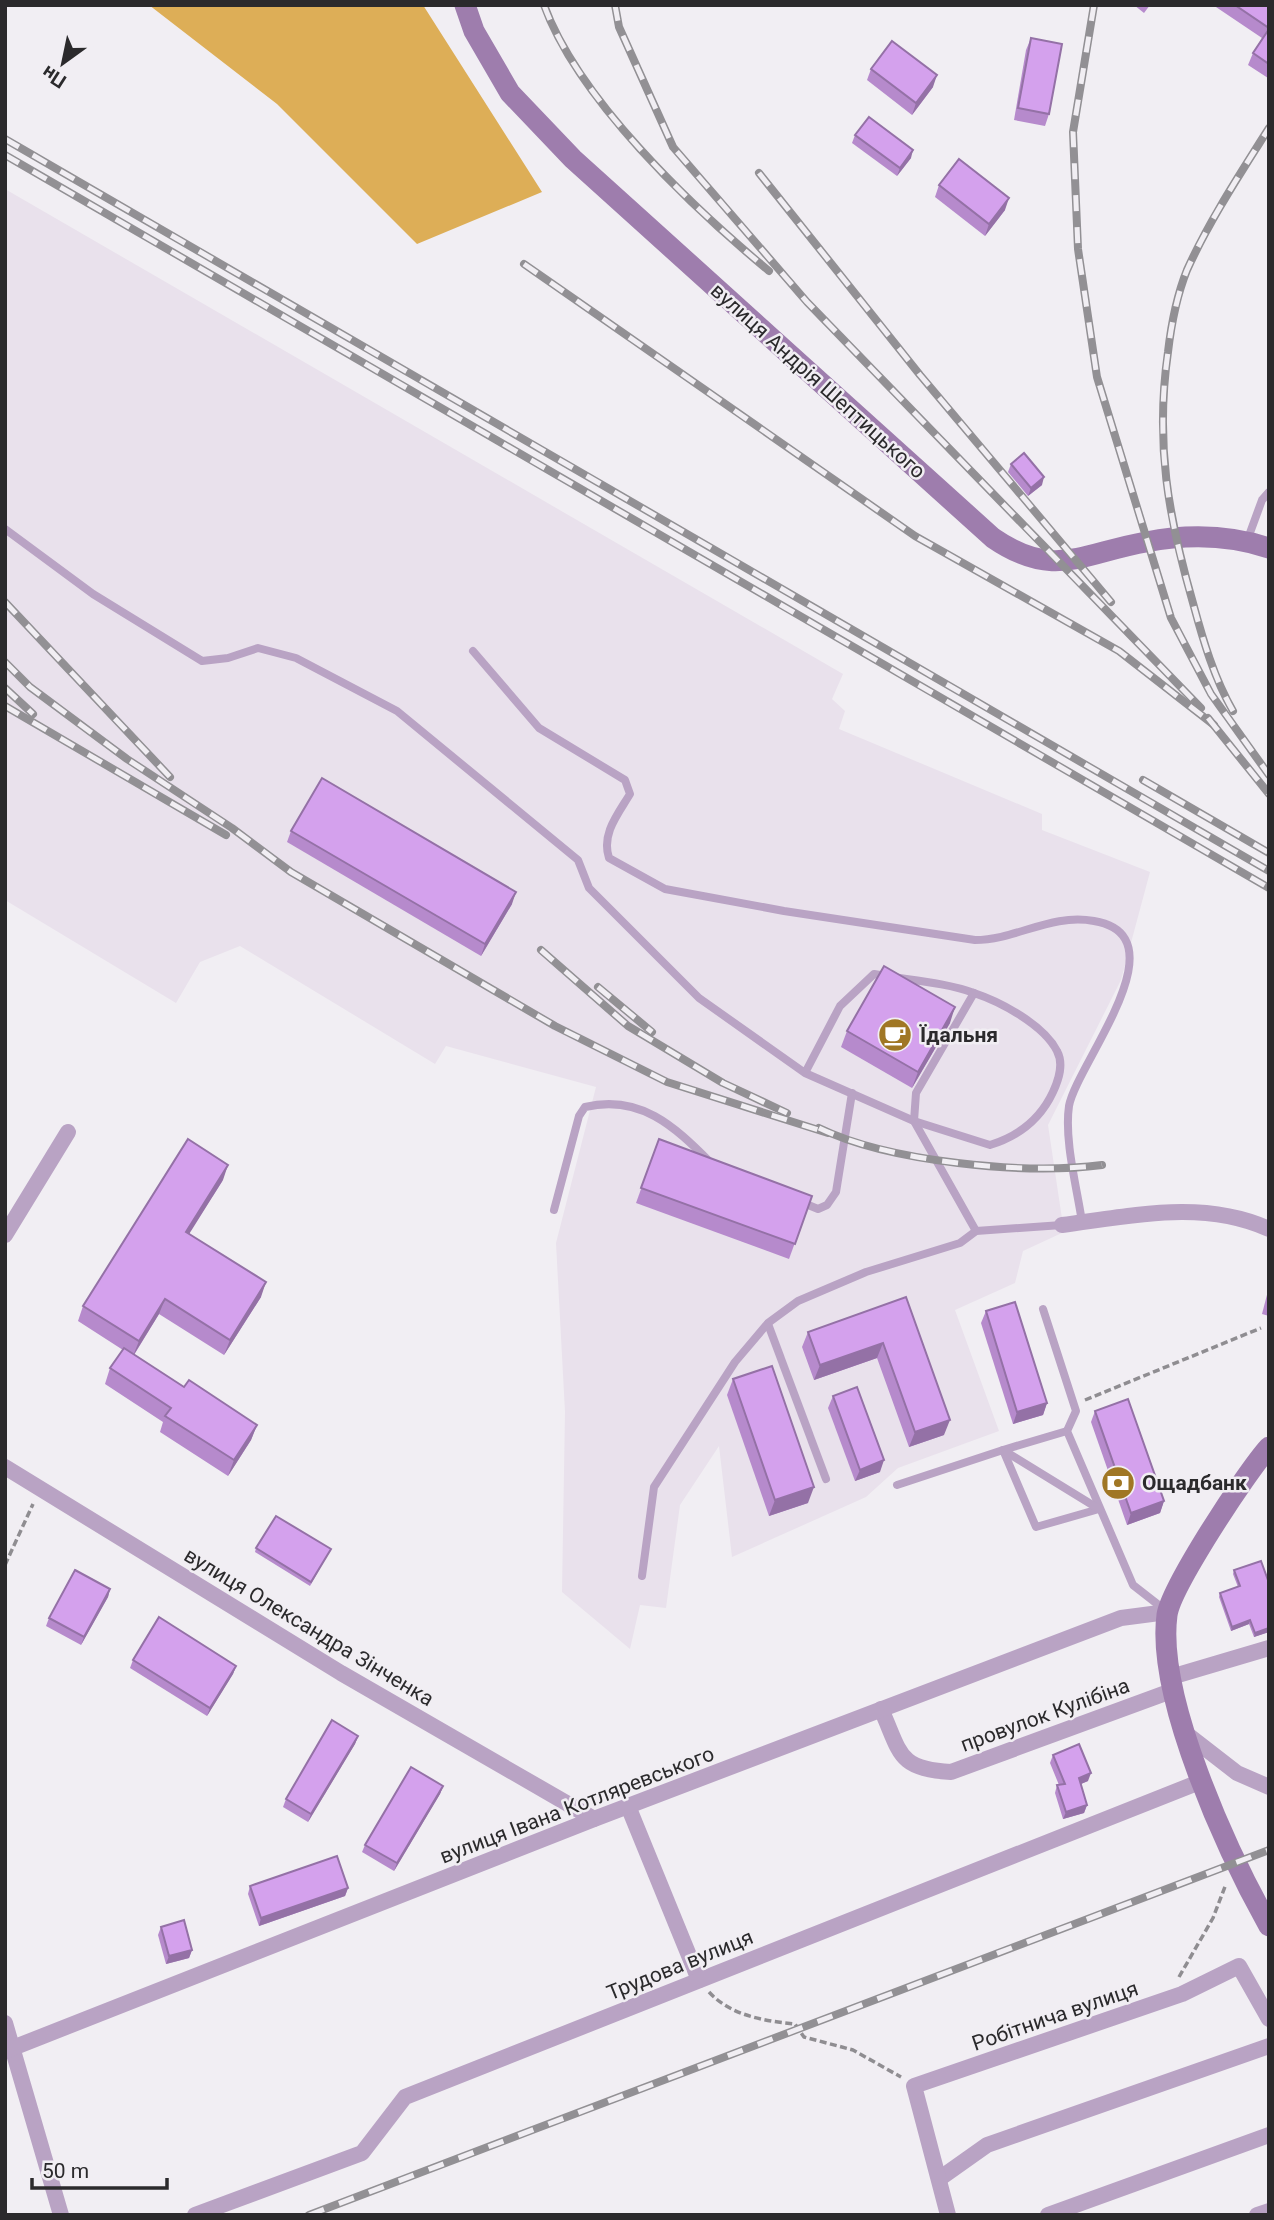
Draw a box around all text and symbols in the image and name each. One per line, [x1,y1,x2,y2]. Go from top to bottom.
north arrow [28,28,98,98]
text: Пн [38,61,70,93]
street label: вулиця Андрія Шептицького [706,278,930,484]
cafe icon: Їдальня [876,1016,914,1054]
place label: Їдальня [919,1023,998,1047]
bank icon: Ощадбанк [1099,1464,1137,1502]
place label: Ощадбанк [1142,1471,1247,1495]
street label: вулиця Олександра Зінченка [180,1543,438,1711]
street label: провулок Кулібіна [957,1673,1133,1757]
street label: вулиця Івана Котляревського [436,1742,718,1868]
street label: Трудова вулиця [603,1925,757,2005]
street label: Робітнича вулиця [969,1976,1141,2056]
scale bar [32,2146,166,2190]
text: 50 m [42,2159,89,2183]

